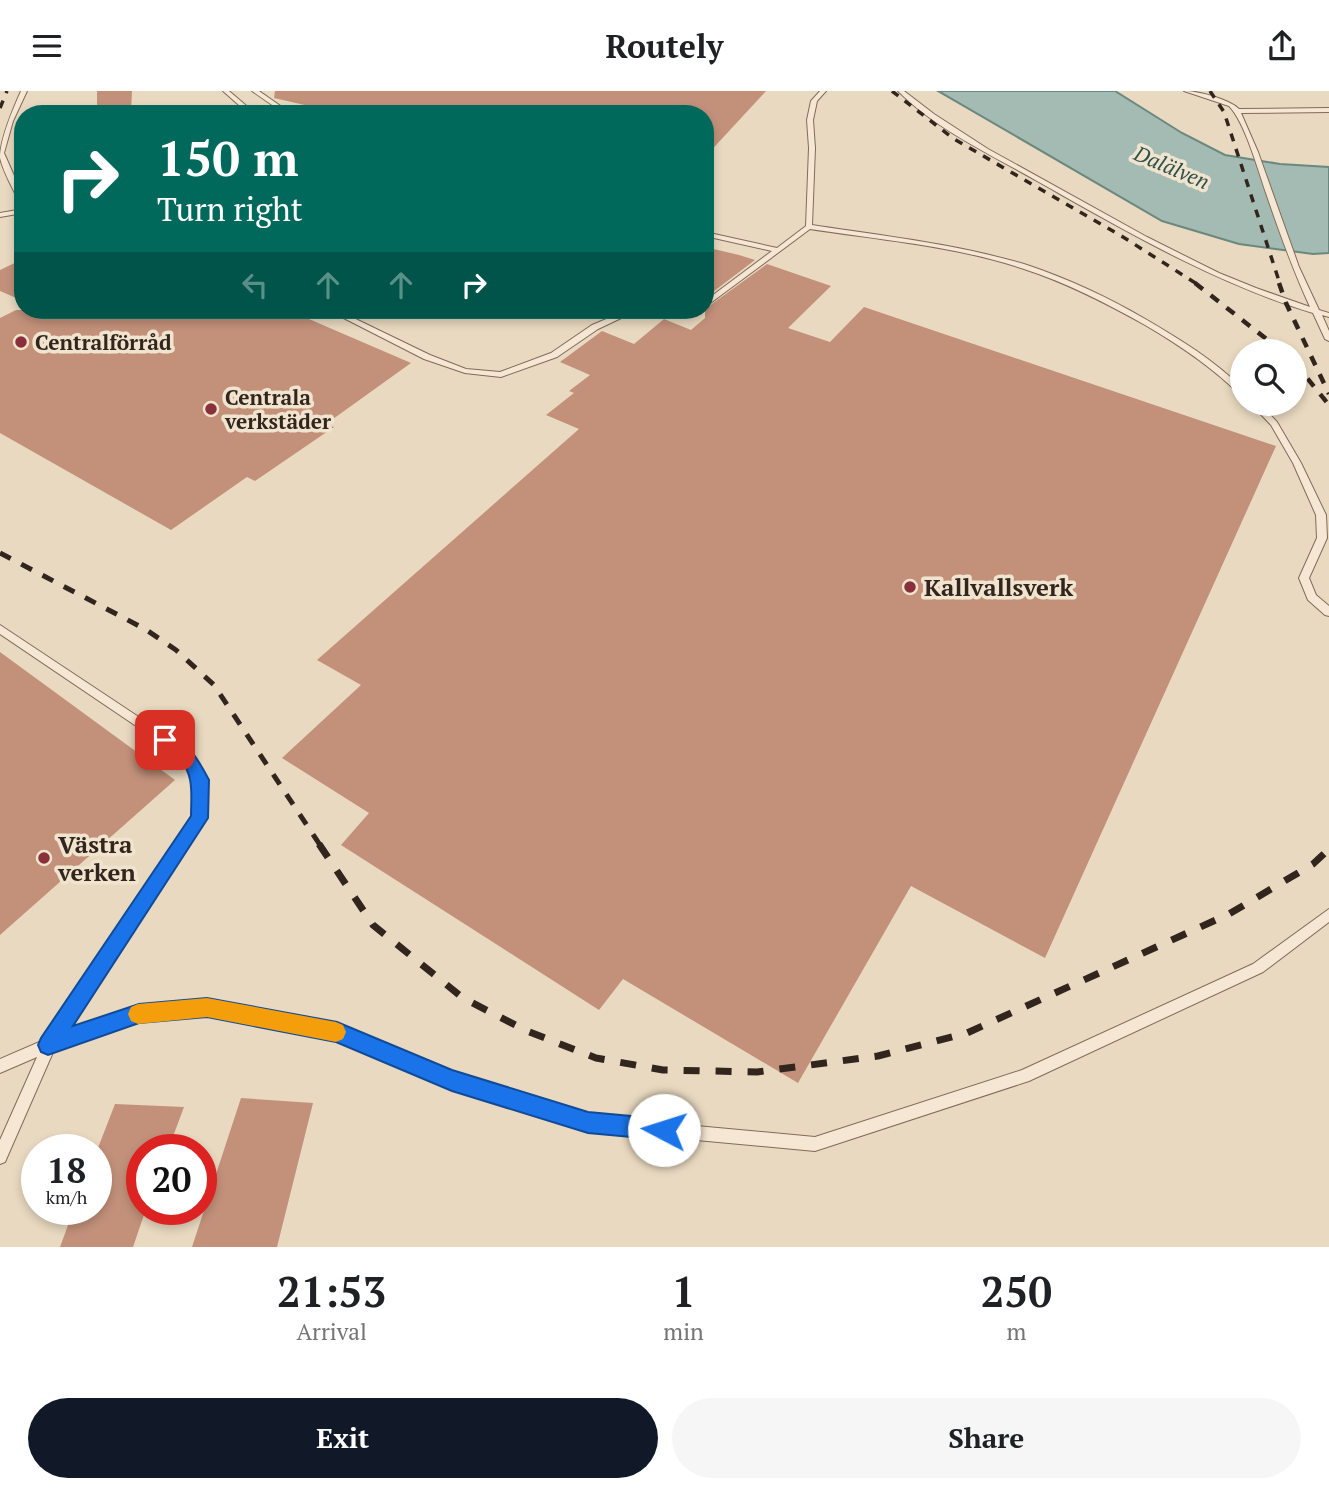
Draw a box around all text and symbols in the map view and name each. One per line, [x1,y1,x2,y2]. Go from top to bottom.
text: Routely [606,25,723,67]
icon: menu [28,27,66,65]
icon: share [1263,27,1301,65]
text: 150 m [157,125,299,190]
icon: right [42,133,133,224]
water label: Dalälven [1129,138,1214,195]
text: Turn right [157,188,303,230]
icon: left [236,266,274,304]
icon: ahead [309,266,347,304]
icon: ahead [382,266,420,304]
icon: right [455,266,493,304]
place label: Centralförråd [35,328,172,356]
marker: Centralförråd [13,334,29,350]
map controls [1230,339,1307,416]
button: search [1230,339,1307,416]
place label: Centrala verkstäder [224,383,331,435]
marker: Centrala verkstäder [203,401,219,417]
place label: Kallvallsverk [924,571,1073,603]
marker: Kallvallsverk [902,579,918,595]
pin [135,710,195,770]
icon: arrive [146,721,184,759]
place label: Västra verken [57,828,136,888]
marker: Västra verken [36,850,52,866]
position arrow [627,1093,701,1167]
speed limit sign: 20 [126,1134,217,1225]
text: 18 [47,1147,86,1193]
text: km/h [46,1185,87,1209]
text: 21:53 [277,1263,386,1319]
text: 1 [672,1263,695,1319]
text: 250 [981,1263,1052,1319]
text: Arrival [296,1316,367,1347]
text: min [663,1316,704,1347]
text: m [1006,1316,1026,1347]
button: Exit [28,1398,658,1478]
button: Share [672,1398,1301,1478]

